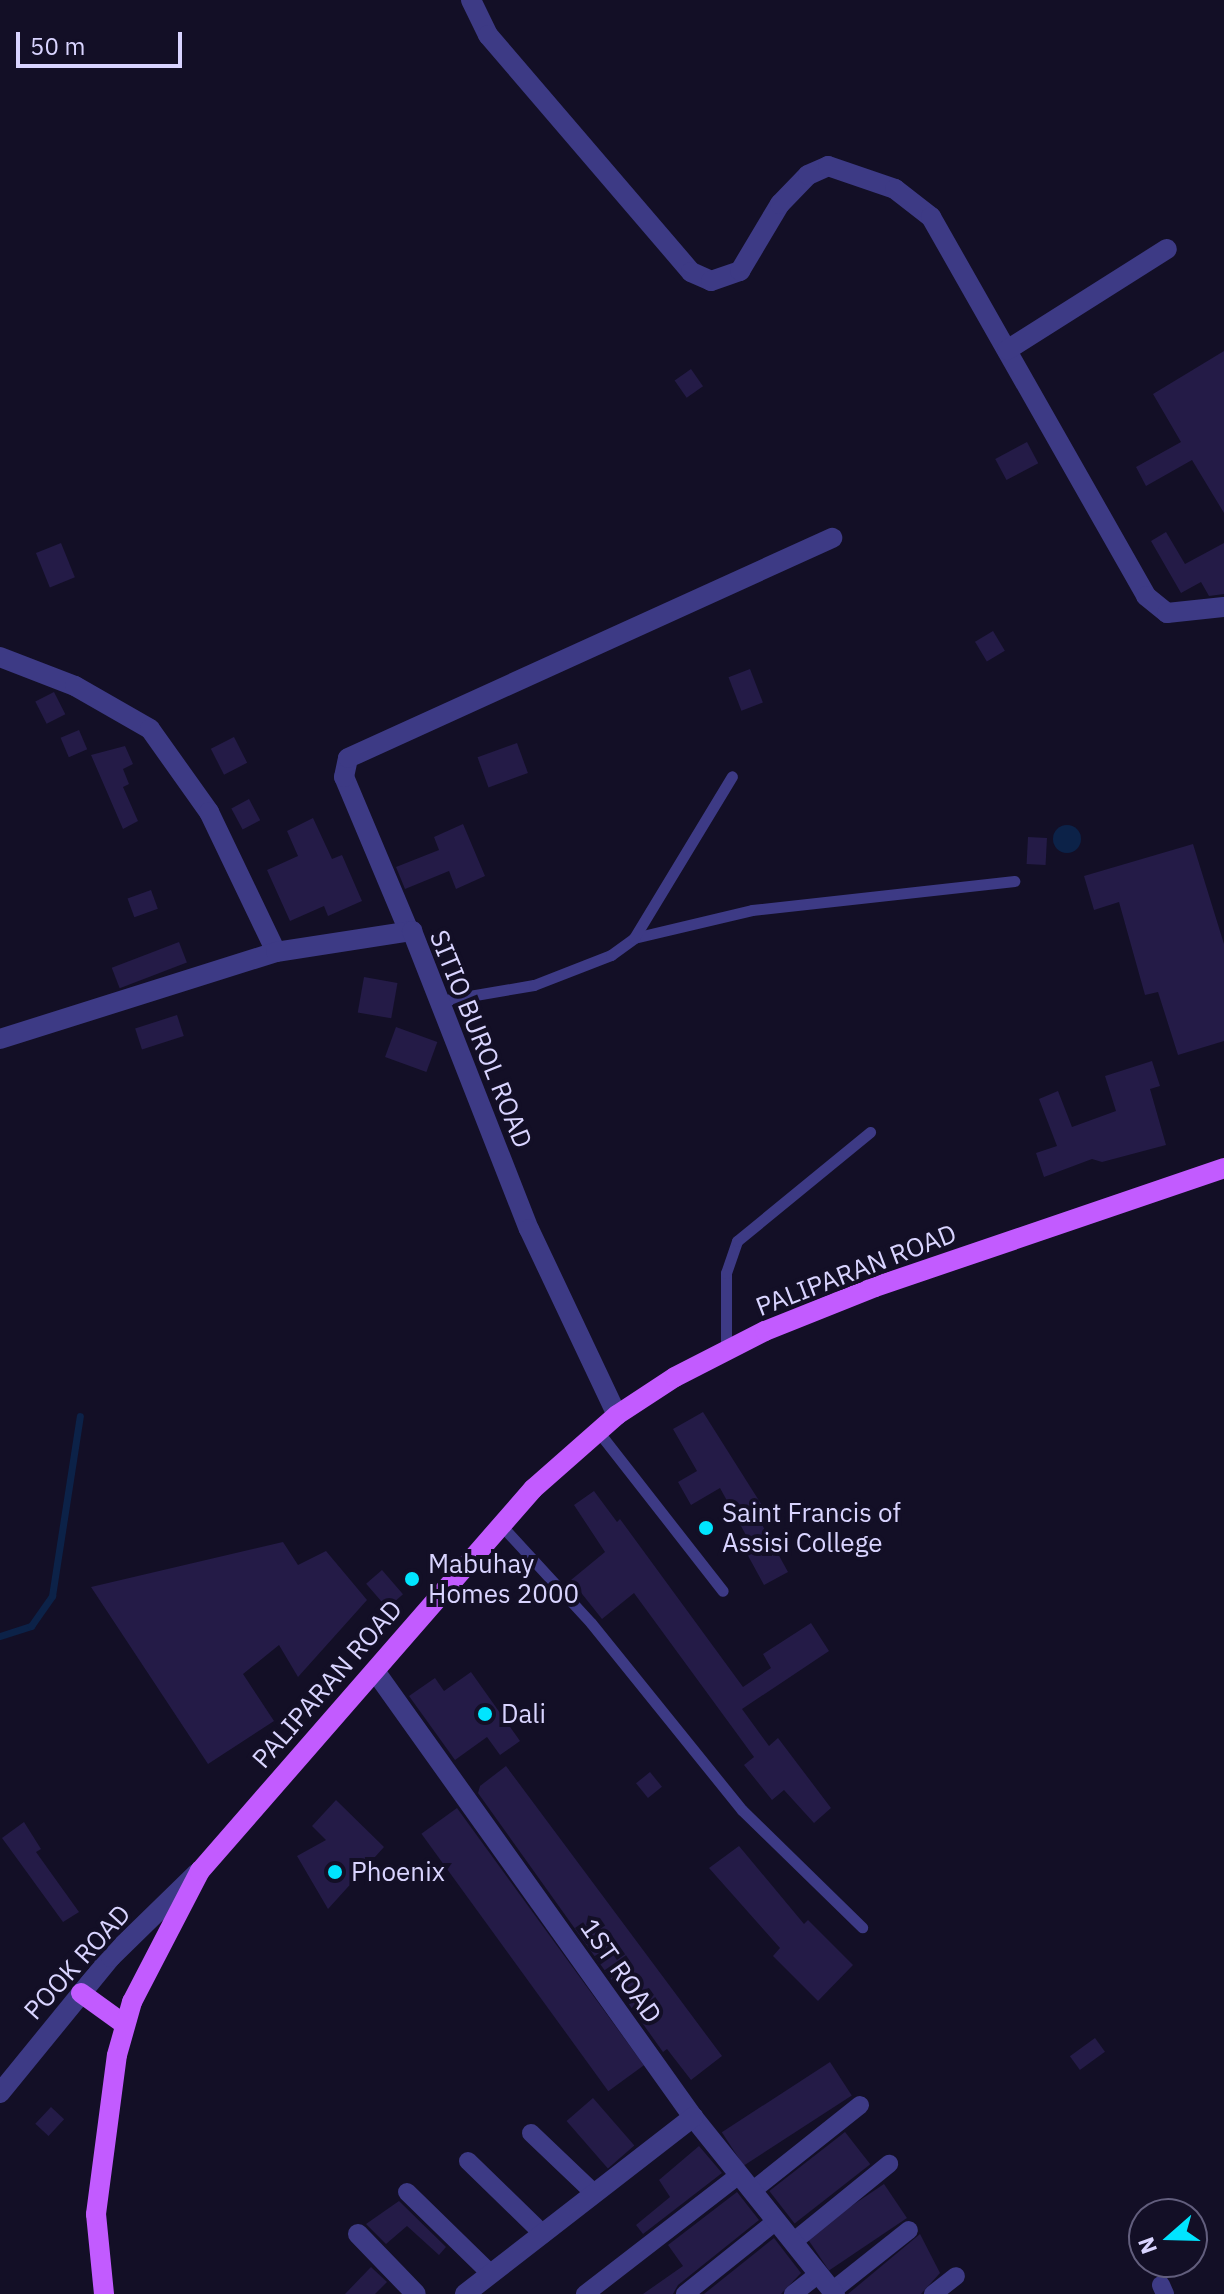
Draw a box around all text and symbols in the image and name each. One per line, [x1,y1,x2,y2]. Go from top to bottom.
scale bar [20,16,186,66]
text: 50 m [30,30,85,62]
street label: SITIO BUROL ROAD [423,926,539,1152]
street label: PALIPARAN ROAD [751,1217,961,1323]
place label: Saint Francis of Assisi College [722,1497,901,1558]
marker: Saint Francis of Assisi College [697,1519,715,1537]
place label: Mabuhay Homes 2000 [428,1548,579,1610]
marker: Mabuhay Homes 2000 [403,1570,421,1588]
street label: PALIPARAN ROAD [246,1594,408,1774]
place label: Dali [501,1698,546,1730]
marker: Dali [476,1705,494,1723]
place label: Phoenix [351,1856,445,1888]
marker: Phoenix [326,1863,344,1881]
street label: POOK ROAD [17,1898,137,2026]
street label: 1ST ROAD [574,1913,668,2029]
north arrow [1128,2198,1208,2278]
text: N [1131,2233,1163,2258]

